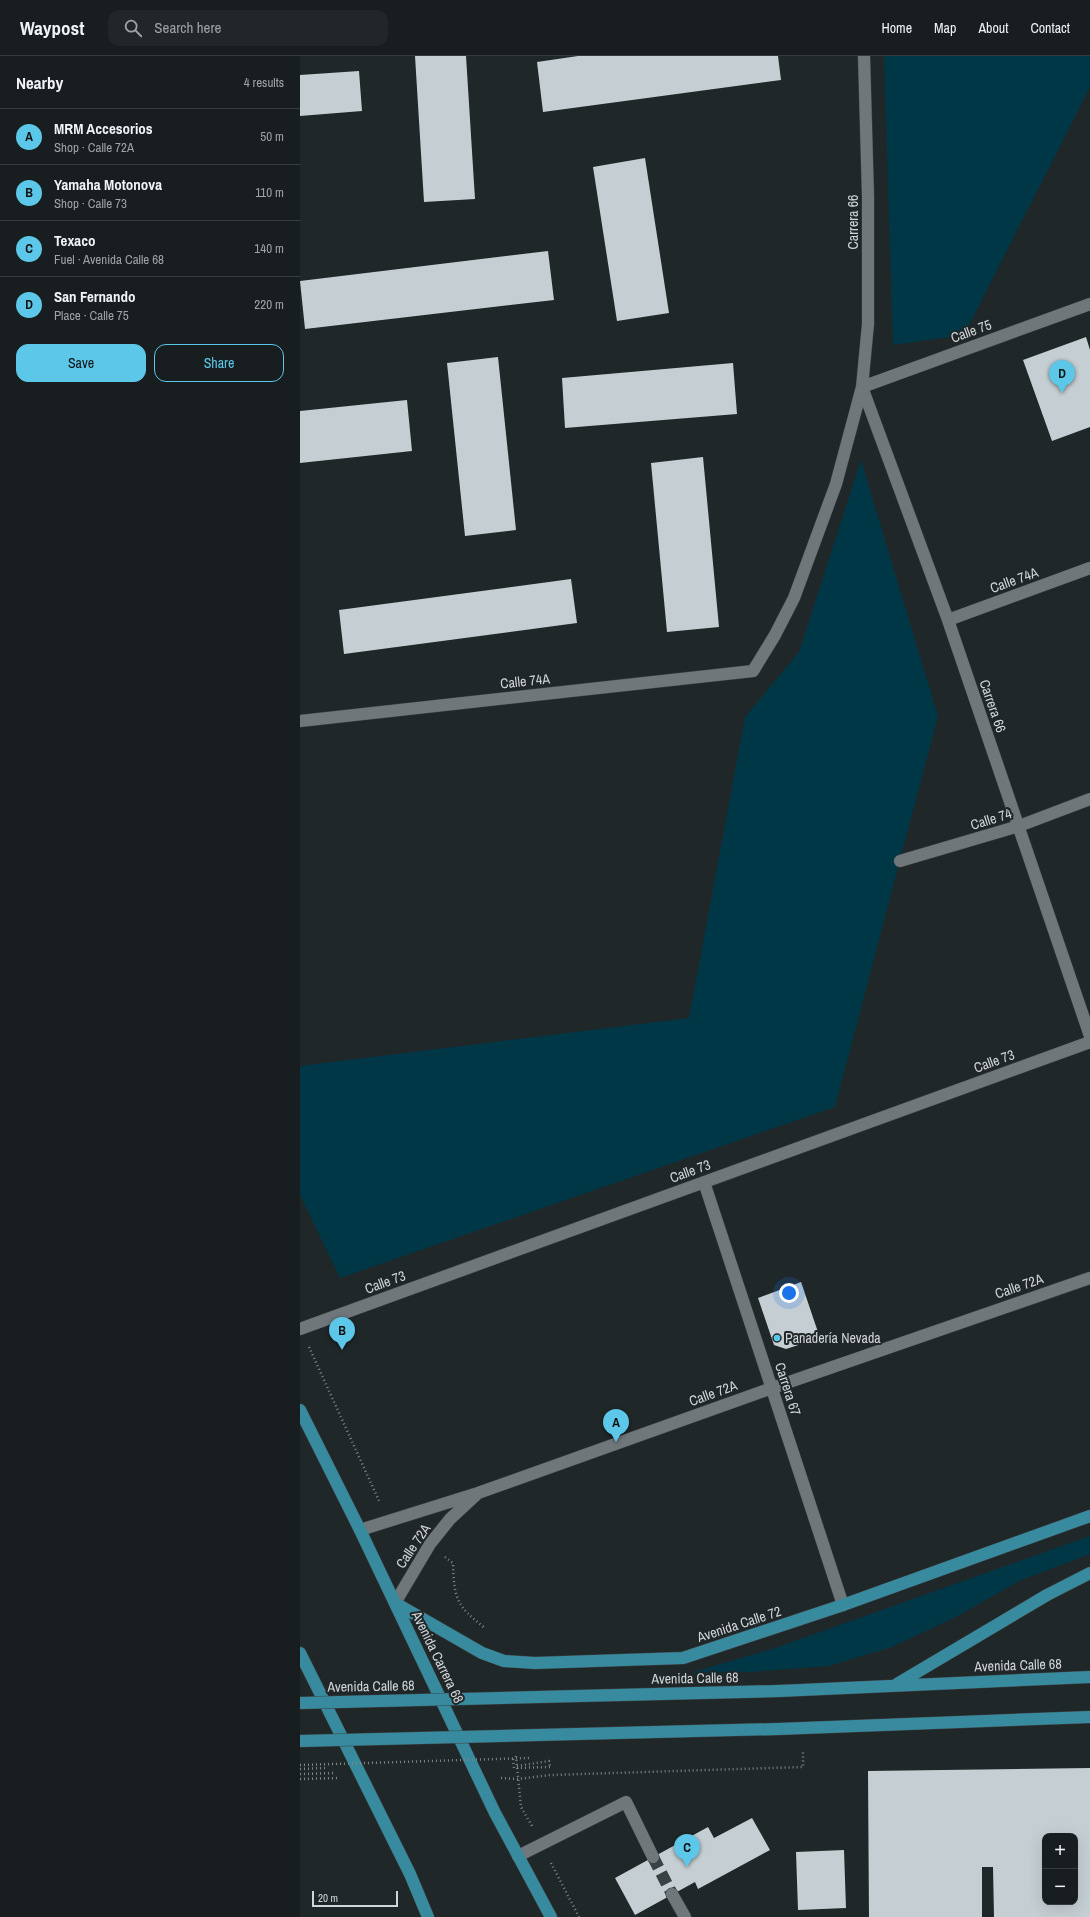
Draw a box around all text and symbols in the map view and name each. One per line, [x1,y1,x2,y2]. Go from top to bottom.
search box [108,10,388,46]
text: Waypost [20,15,84,41]
icon: search [122,17,144,39]
text: Search here [154,17,221,38]
text: Home [881,19,912,37]
text: Map [934,19,956,37]
text: About [978,19,1008,37]
text: Contact [1030,19,1070,37]
text: Nearby [16,71,63,94]
text: 4 results [244,74,284,91]
text: MRM Accesorios [54,118,153,139]
text: A [25,128,33,145]
text: 50 m [260,128,284,145]
text: Shop · Calle 72A [54,139,134,156]
text: Yamaha Motonova [54,174,162,195]
text: B [25,184,33,201]
text: 110 m [255,184,284,201]
text: Shop · Calle 73 [54,195,127,212]
street label: Carrera 66 [844,195,862,249]
text: Texaco [54,230,96,251]
text: C [25,240,33,257]
text: 140 m [254,240,284,257]
text: Fuel · Avenida Calle 68 [54,251,164,268]
text: San Fernando [54,286,135,307]
text: D [25,296,33,313]
text: 220 m [254,296,284,313]
text: Place · Calle 75 [54,307,129,324]
street label: Calle 75 [948,315,994,347]
button: Save [16,344,146,382]
button: Share [154,344,284,382]
pin: D [1049,360,1075,393]
street label: Calle 74A [988,563,1041,597]
street label: Calle 74A [499,669,551,693]
street label: Carrera 66 [976,677,1010,735]
street label: Calle 74 [968,804,1014,834]
street label: Calle 73 [971,1045,1017,1077]
street label: Calle 73 [667,1155,713,1187]
street label: Calle 73 [362,1266,408,1298]
street label: Calle 72A [993,1269,1046,1303]
your location [779,1283,799,1303]
pin: B [329,1317,355,1350]
place label: Panadería Nevada [785,1329,881,1347]
marker: Panadería Nevada [772,1333,782,1343]
street label: Carrera 67 [771,1360,805,1418]
street label: Calle 72A [687,1376,740,1410]
pin: A [603,1409,629,1442]
street label: Calle 72A [392,1520,435,1572]
street label: Avenida Calle 72 [694,1602,783,1646]
street label: Avenida Carrera 68 [408,1607,468,1706]
street label: Avenida Calle 68 [973,1654,1062,1676]
street label: Avenida Calle 68 [650,1668,739,1688]
street label: Avenida Calle 68 [326,1676,415,1696]
map controls [1042,1833,1078,1905]
button: + [1042,1833,1078,1869]
pin: C [674,1834,700,1867]
button: − [1042,1869,1078,1905]
scale bar [312,1889,398,1908]
text: 20 m [318,1891,338,1905]

